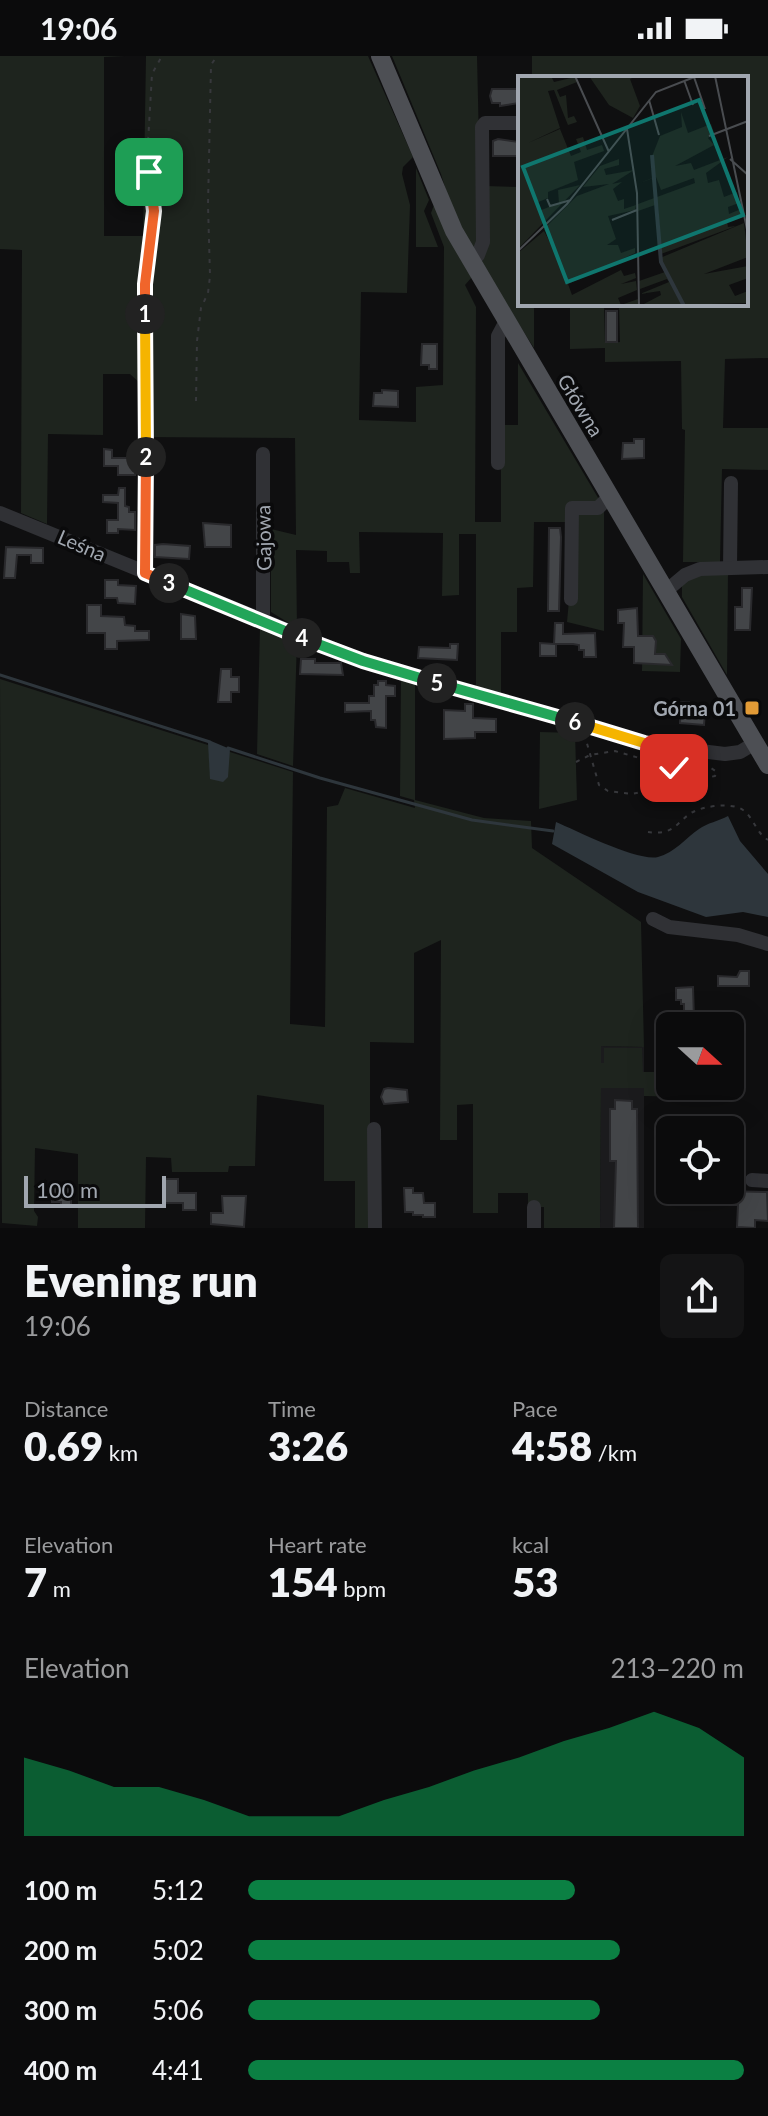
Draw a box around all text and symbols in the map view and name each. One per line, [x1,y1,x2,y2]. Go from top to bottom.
text: 19:06 [40,10,117,46]
inset map [518,76,748,306]
pin [115,138,183,206]
icon: arrive [127,150,171,194]
pin: 1 [125,294,165,334]
text: 1 [139,300,151,327]
street label: Główna [553,369,609,441]
pin: 2 [126,437,166,477]
text: 2 [140,443,152,470]
street label: Gajowa [250,505,276,571]
street label: Leśna [54,524,110,566]
pin: 3 [149,563,189,603]
text: 3 [163,569,175,596]
pin: 4 [282,618,322,658]
text: 4 [296,624,308,651]
pin: 5 [417,663,457,703]
text: 5 [431,669,443,696]
place label: Górna 01 [653,696,736,720]
marker: Górna 01 [743,699,761,717]
pin: 6 [555,702,595,742]
text: 6 [569,708,581,735]
pin [640,734,708,802]
icon: check [652,746,696,790]
north arrow [656,1012,744,1100]
map controls [656,1012,744,1204]
button: locate [656,1116,744,1204]
scale bar [24,1172,166,1208]
text: 100 m [36,1176,98,1203]
text: Evening run [24,1254,258,1306]
button: share [660,1254,744,1338]
text: 19:06 [24,1310,91,1342]
text: Distance [24,1395,108,1422]
text: Time [268,1395,316,1422]
text: Pace [512,1395,558,1422]
text: 0.69 [24,1422,103,1470]
text: 3:26 [268,1422,348,1470]
text: 4:58 [512,1422,592,1470]
text: km [103,1439,138,1466]
text: /km [592,1439,637,1466]
text: Elevation [24,1531,113,1558]
text: Heart rate [268,1531,367,1558]
text: kcal [512,1531,549,1558]
text: 7 [24,1558,47,1606]
text: 154 [268,1558,338,1606]
text: 53 [512,1558,558,1606]
text: m [47,1575,71,1602]
text: bpm [338,1575,386,1602]
text: Elevation [24,1652,130,1684]
text: 213–220 m [610,1652,744,1684]
text: 100 m [24,1874,97,1906]
text: 5:12 [152,1874,204,1906]
text: 200 m [24,1934,97,1966]
text: 5:02 [152,1934,204,1966]
text: 300 m [24,1994,97,2026]
text: 5:06 [152,1994,204,2026]
text: 400 m [24,2054,97,2086]
text: 4:41 [152,2054,204,2086]

